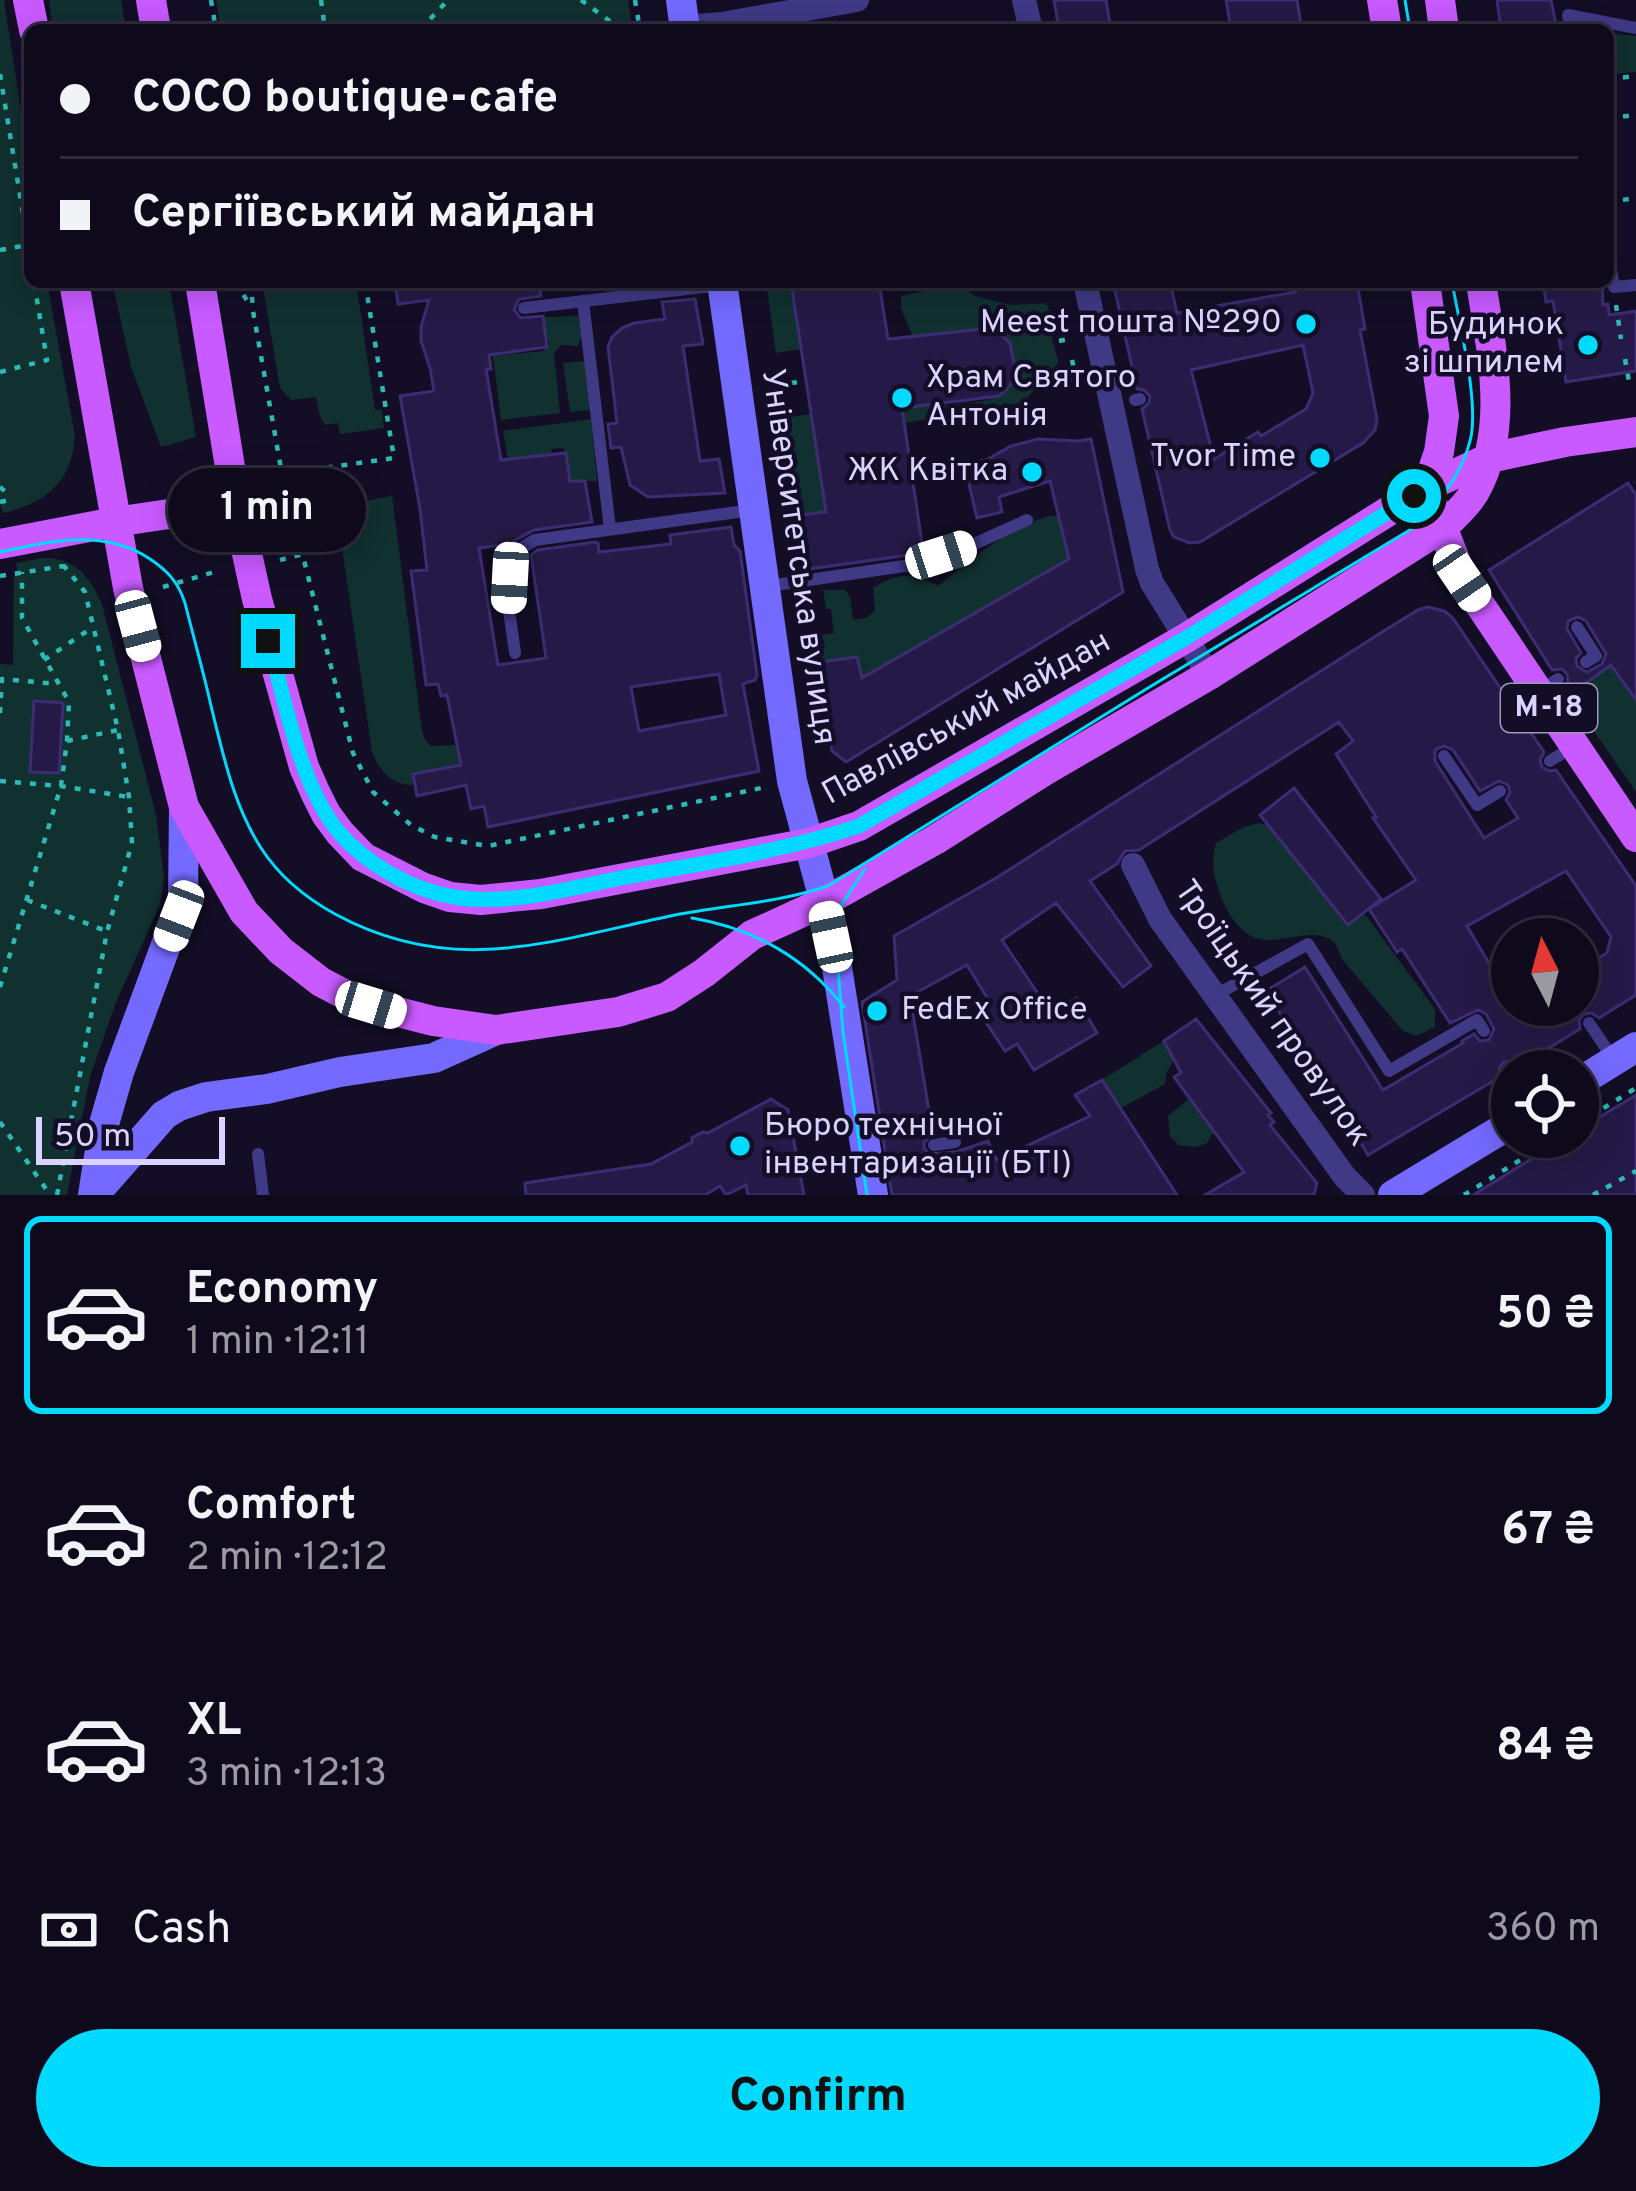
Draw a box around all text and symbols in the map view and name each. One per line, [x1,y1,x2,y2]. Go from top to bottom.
text: COCO boutique-cafe [132,71,558,128]
text: Сергіївський майдан [132,186,596,243]
place label: Meest пошта №290 [980,303,1282,345]
place label: Будинок зі шпилем [1404,305,1564,385]
marker: Meest пошта №290 [1293,311,1319,337]
marker: Будинок зі шпилем [1575,332,1601,358]
place label: Храм Святого Антонія [926,358,1136,438]
street label: Університетська вулиця [750,366,844,748]
marker: Храм Святого Антонія [889,385,915,411]
place label: Tvor Time [1150,437,1296,479]
marker: Tvor Time [1307,445,1333,471]
place label: ЖК Квітка [847,451,1008,493]
marker: ЖК Квітка [1019,459,1045,485]
callout: 1 min [169,467,367,551]
route start [1387,469,1441,523]
text: 1 min [220,485,314,534]
car [901,527,981,583]
car [1427,538,1497,618]
car [490,541,530,615]
car [111,587,165,665]
route end [241,614,295,668]
street label: Павлівський майдан [815,622,1119,816]
road number: М-18 [1501,684,1597,732]
street label: Троїцький провулок [1163,873,1379,1155]
car [149,876,209,956]
car [806,898,856,976]
north arrow [1491,918,1599,1026]
map controls [1491,918,1599,1158]
car [331,977,411,1033]
place label: FedEx Office [901,990,1088,1032]
marker: FedEx Office [864,998,890,1024]
button: locate [1491,1050,1599,1158]
place label: Бюро технічної інвентаризації (БТІ) [764,1106,1072,1186]
scale bar [36,1111,225,1164]
text: 50 m [54,1117,131,1159]
marker: Бюро технічної інвентаризації (БТІ) [727,1133,753,1159]
icon: car [42,1261,150,1369]
text: Economy [186,1262,378,1319]
text: 50 ₴ [1496,1287,1594,1344]
text: 1 min · 12:11 [186,1319,369,1368]
icon: car [42,1477,150,1585]
text: Comfort [186,1478,356,1535]
text: 67 ₴ [1501,1503,1594,1560]
text: 2 min · 12:12 [186,1535,388,1584]
icon: car [42,1693,150,1801]
text: XL [186,1694,241,1751]
text: 84 ₴ [1496,1719,1594,1776]
text: 3 min · 12:13 [186,1751,387,1800]
icon: cash [36,1897,102,1963]
text: Cash [132,1902,231,1959]
text: 360 m [1486,1906,1600,1955]
button: Confirm [36,2029,1600,2167]

